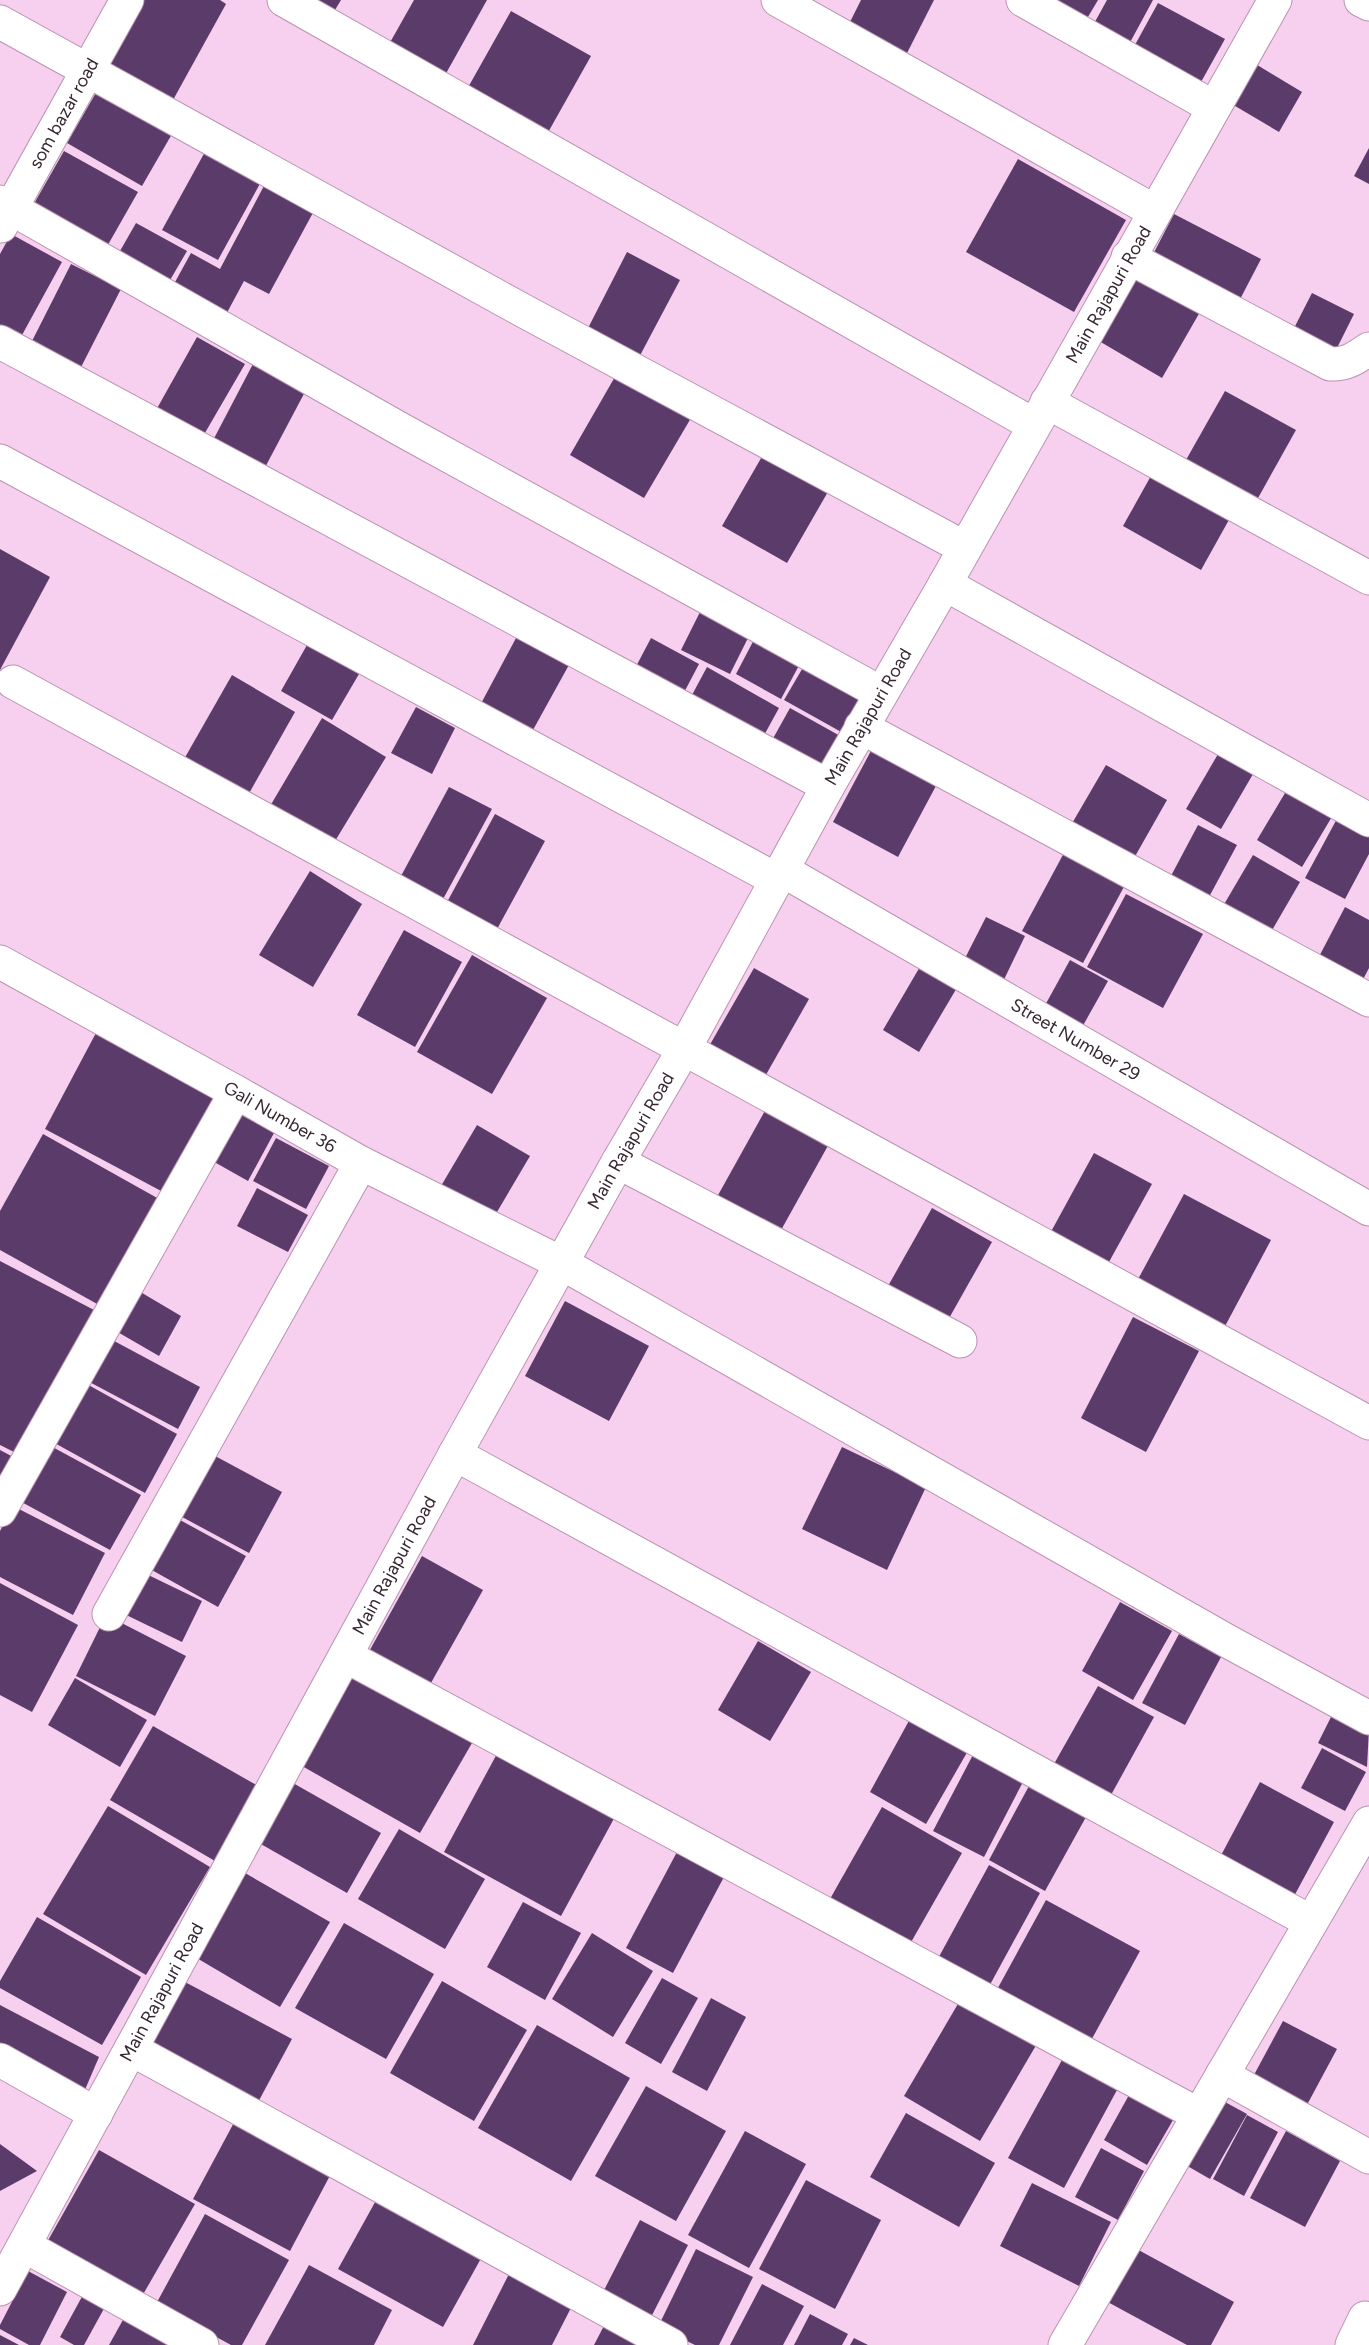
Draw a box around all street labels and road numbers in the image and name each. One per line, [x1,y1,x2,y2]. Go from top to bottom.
street label: som bazar road [24,54,103,173]
street label: Main Rajapuri Road [1061,222,1156,367]
street label: Main Rajapuri Road [820,644,916,789]
street label: Street Number 29 [1007,994,1144,1085]
street label: Main Rajapuri Road [583,1068,679,1213]
street label: Gali Number 36 [220,1076,340,1158]
street label: Main Rajapuri Road [348,1492,441,1639]
street label: Main Rajapuri Road [115,1919,208,2065]

